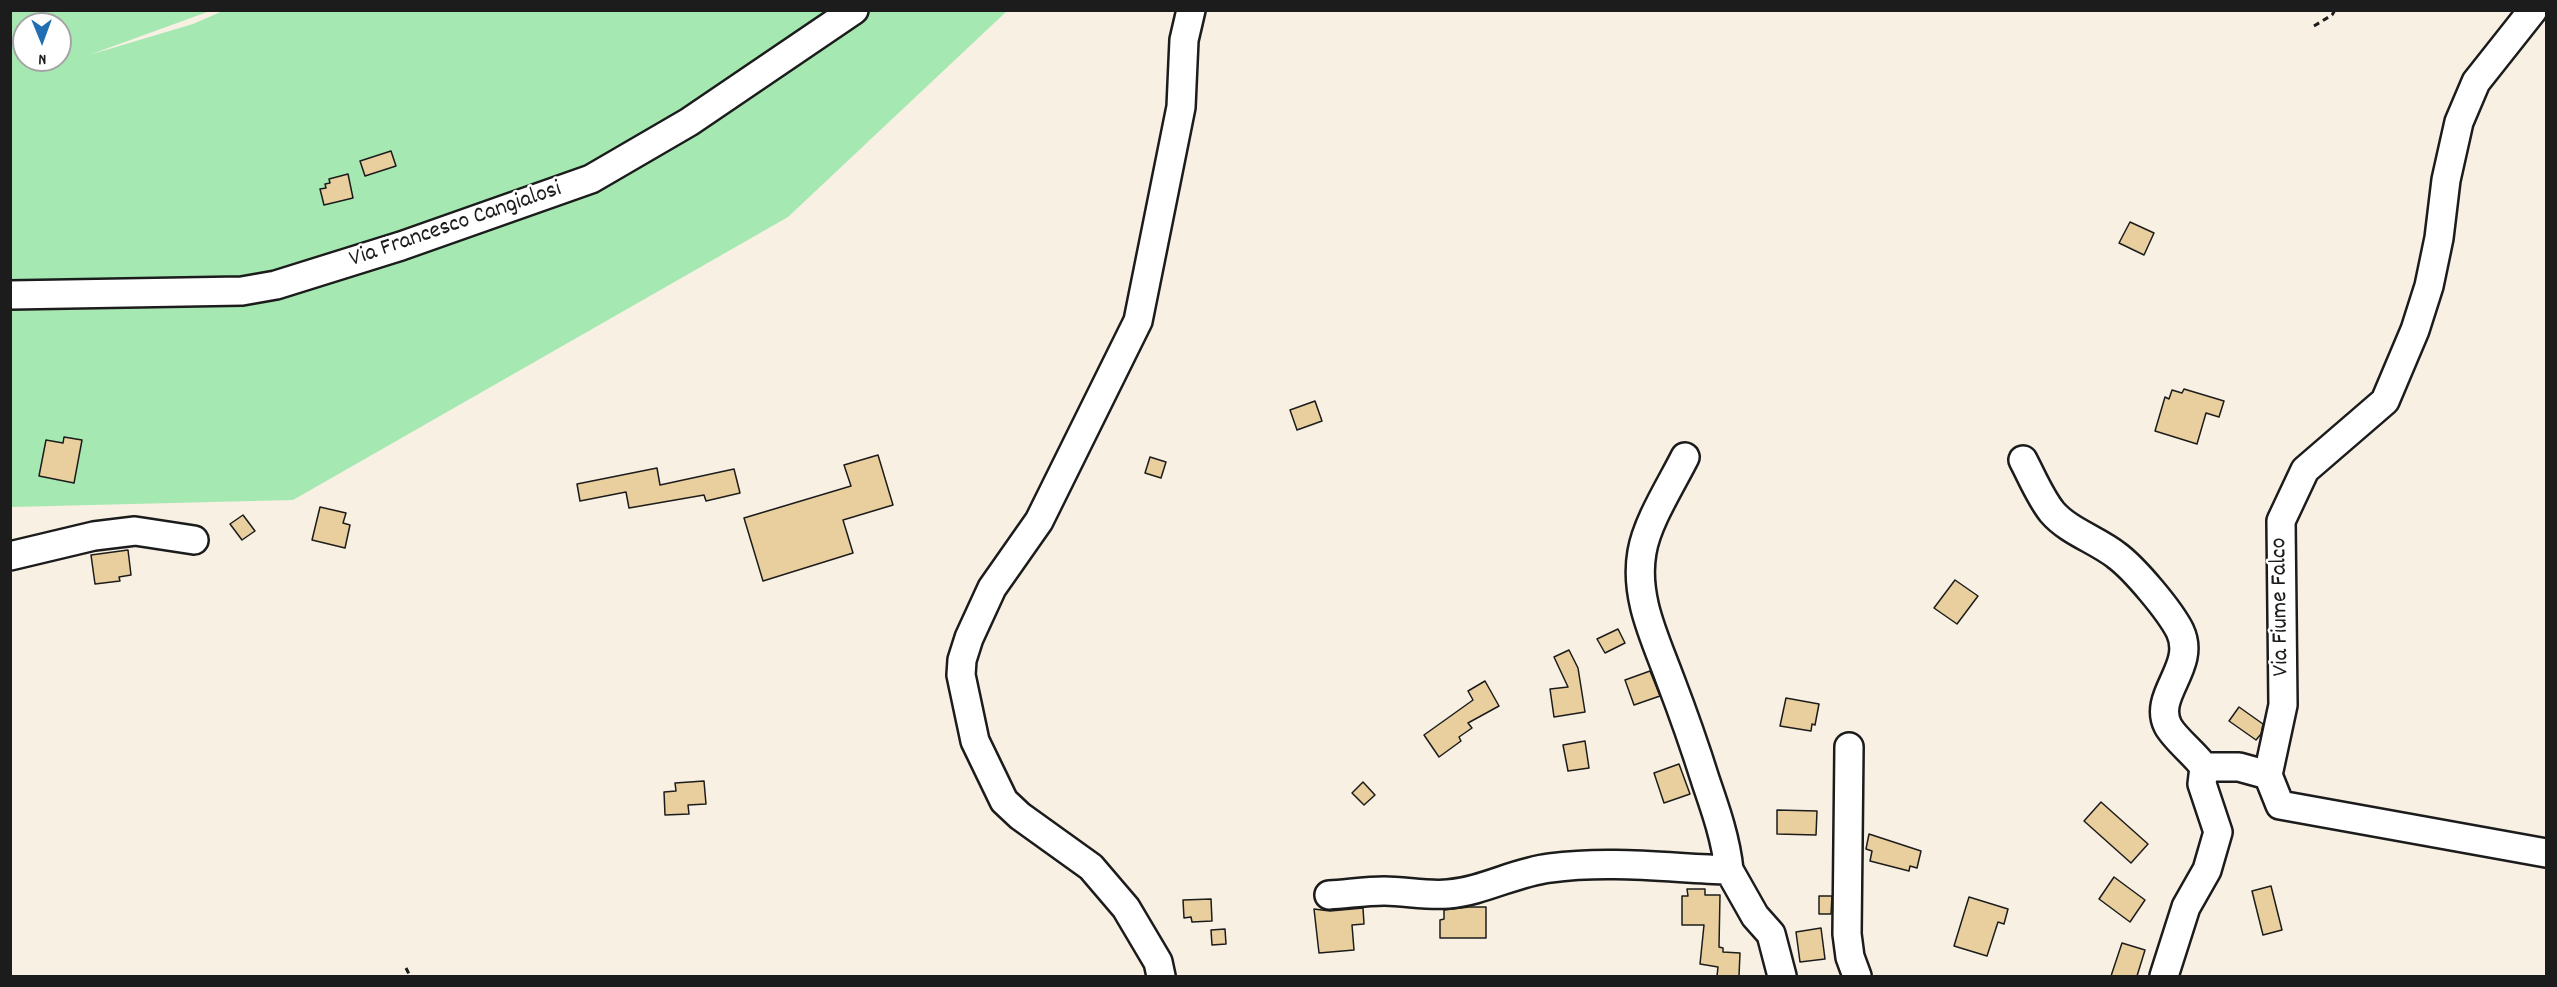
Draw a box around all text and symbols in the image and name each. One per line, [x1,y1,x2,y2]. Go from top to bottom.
north arrow [12,12,72,72]
text: N [38,47,46,70]
street label: Via Francesco Cangialosi [346,176,566,276]
street label: Via Fiume Falco [2266,537,2298,677]

